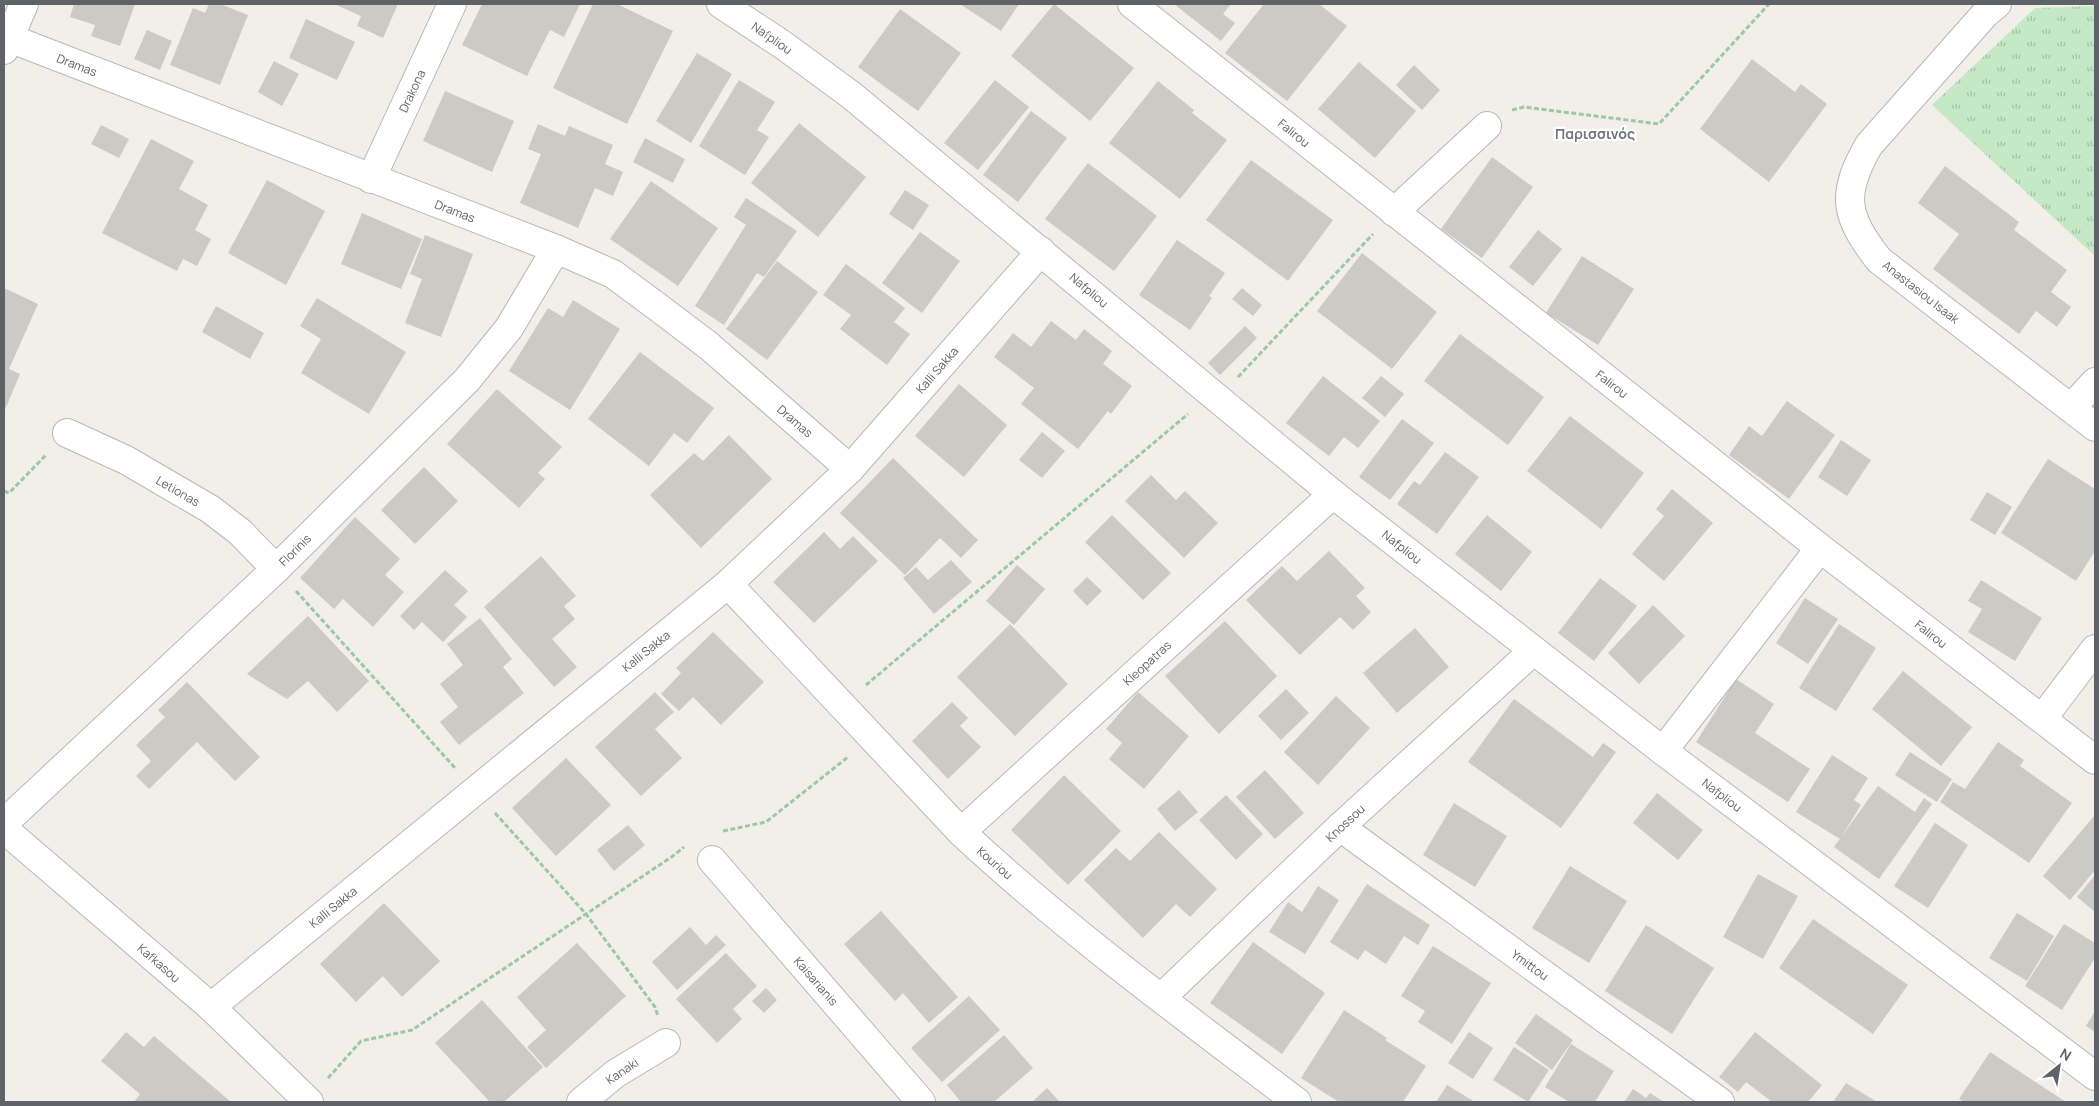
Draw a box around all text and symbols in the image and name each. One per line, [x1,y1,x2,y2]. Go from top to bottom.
street label: Nafpliou [748,18,796,58]
street label: Dramas [54,50,100,80]
street label: Drakona [395,67,429,115]
street label: Falirou [1274,115,1314,151]
district label: Παρισσινός [1555,124,1635,143]
street label: Dramas [432,196,478,226]
street label: Anastasiou Isaak [1879,257,1964,328]
street label: Nafpliou [1066,269,1112,311]
street label: Kalli Sakka [912,343,962,397]
street label: Falirou [1592,366,1632,402]
street label: Dramas [774,401,816,441]
street label: Letionas [153,472,203,510]
street label: Nafpliou [1379,526,1425,568]
street label: Florinis [275,530,315,570]
street label: Falirou [1911,616,1951,652]
street label: Kalli Sakka [618,626,674,676]
street label: Kleopatras [1119,637,1175,689]
street label: Nafpliou [1698,774,1746,816]
street label: Knossou [1322,800,1368,846]
street label: Kouriou [973,843,1017,883]
street label: Kalli Sakka [305,882,361,932]
street label: Kafkasou [134,940,184,986]
street label: Ymittou [1508,946,1552,984]
street label: Kaisarianis [790,953,842,1009]
north arrow [2034,1041,2084,1091]
text: N [2057,1044,2075,1065]
street label: Kanaki [602,1054,642,1088]

